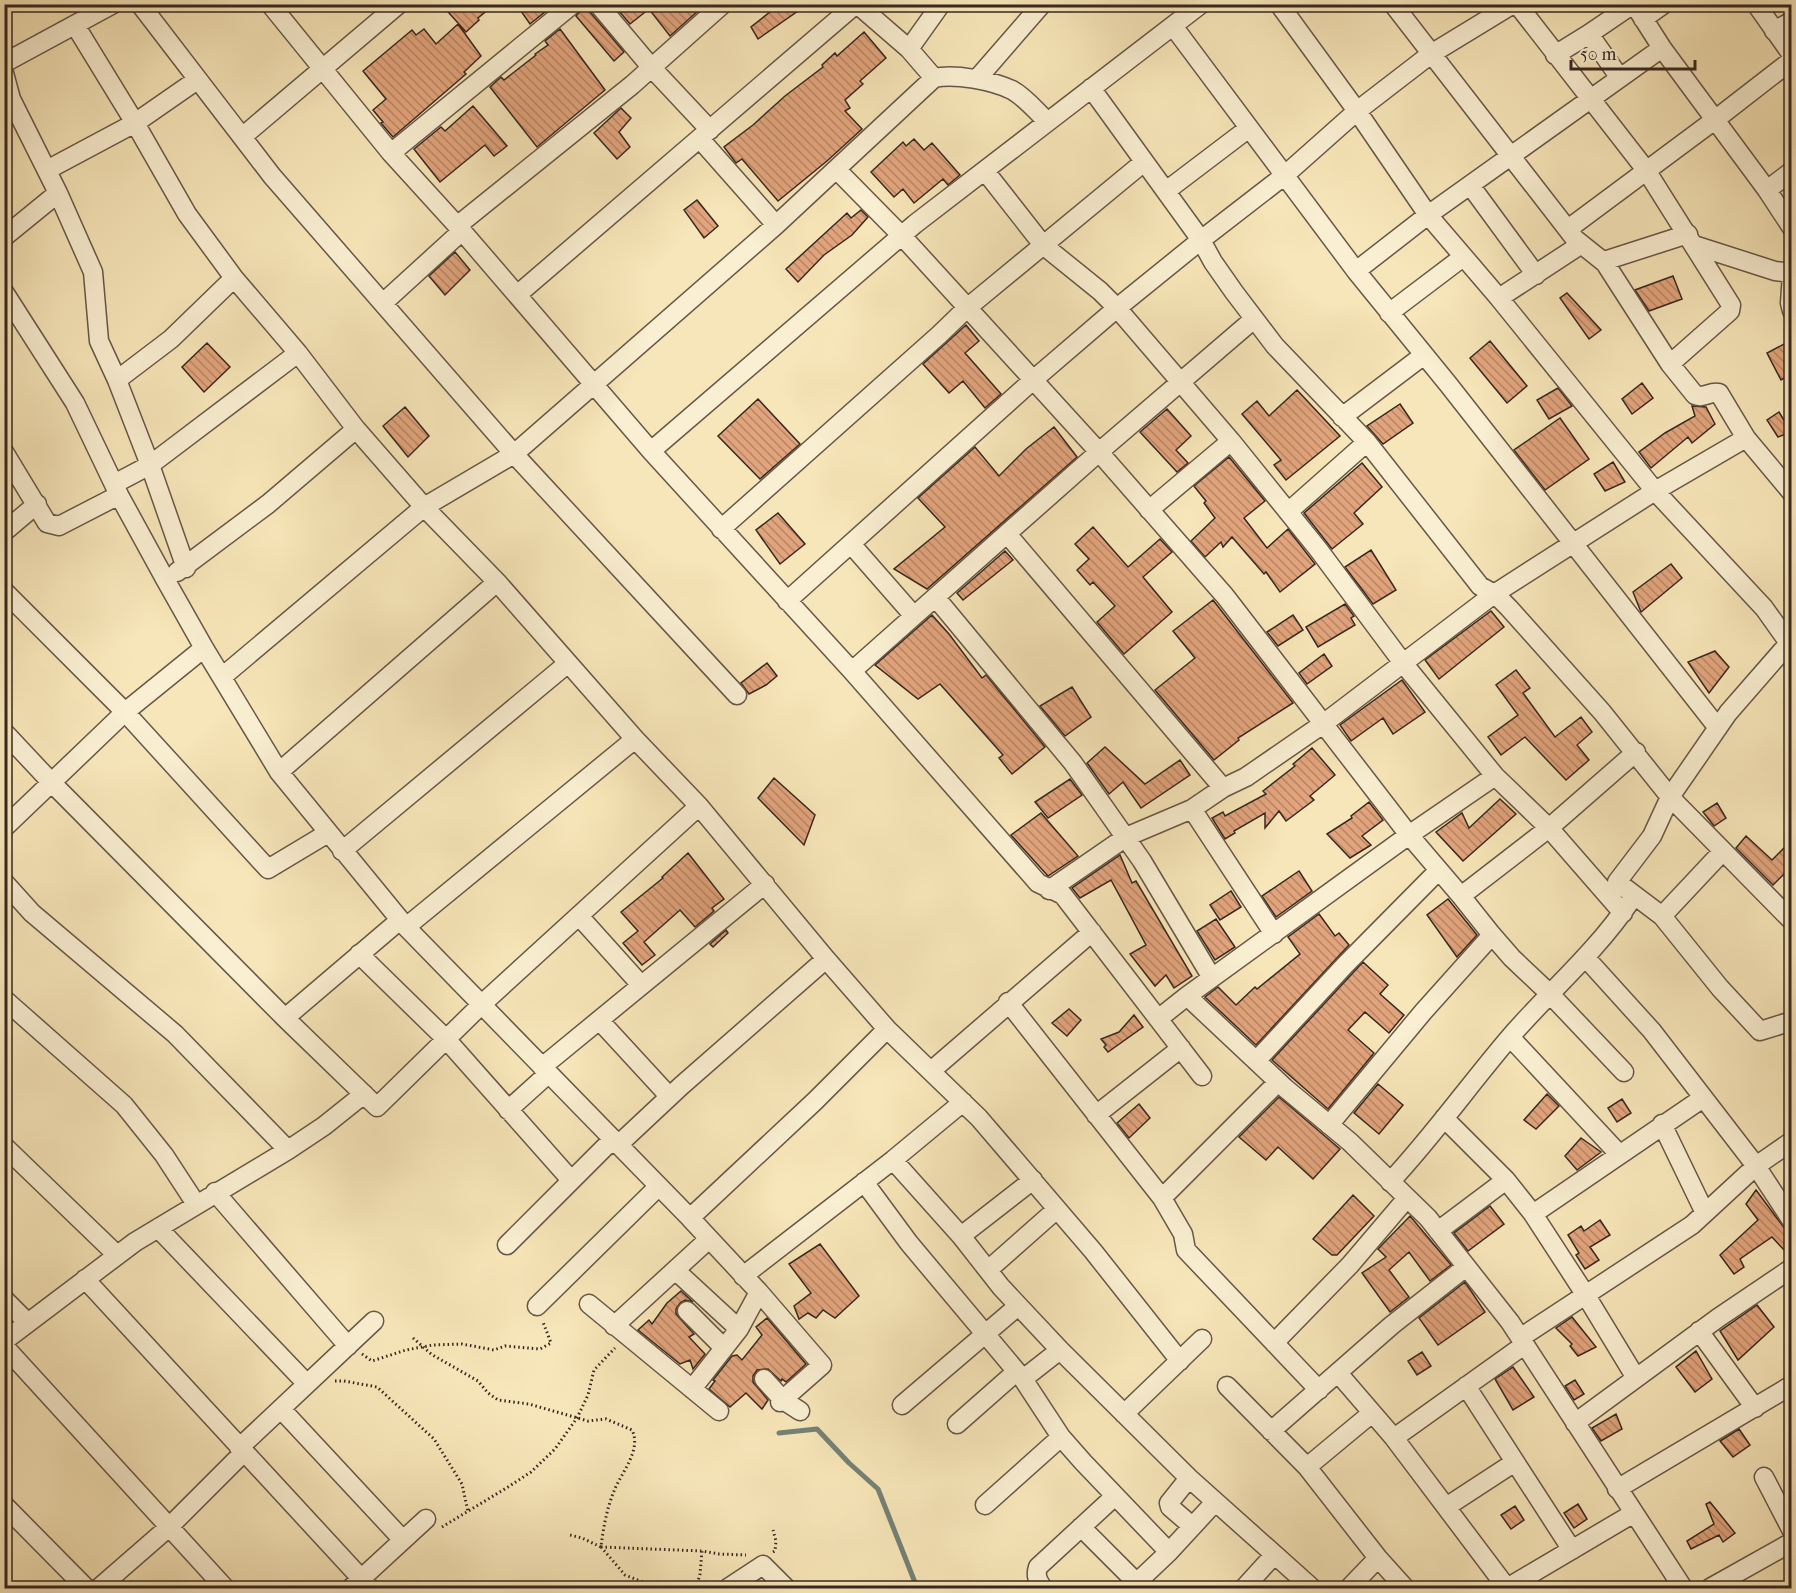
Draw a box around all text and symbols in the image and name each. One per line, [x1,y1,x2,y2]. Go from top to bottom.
scale bar [1571,33,1696,71]
text: 50 m [1580,44,1617,65]

